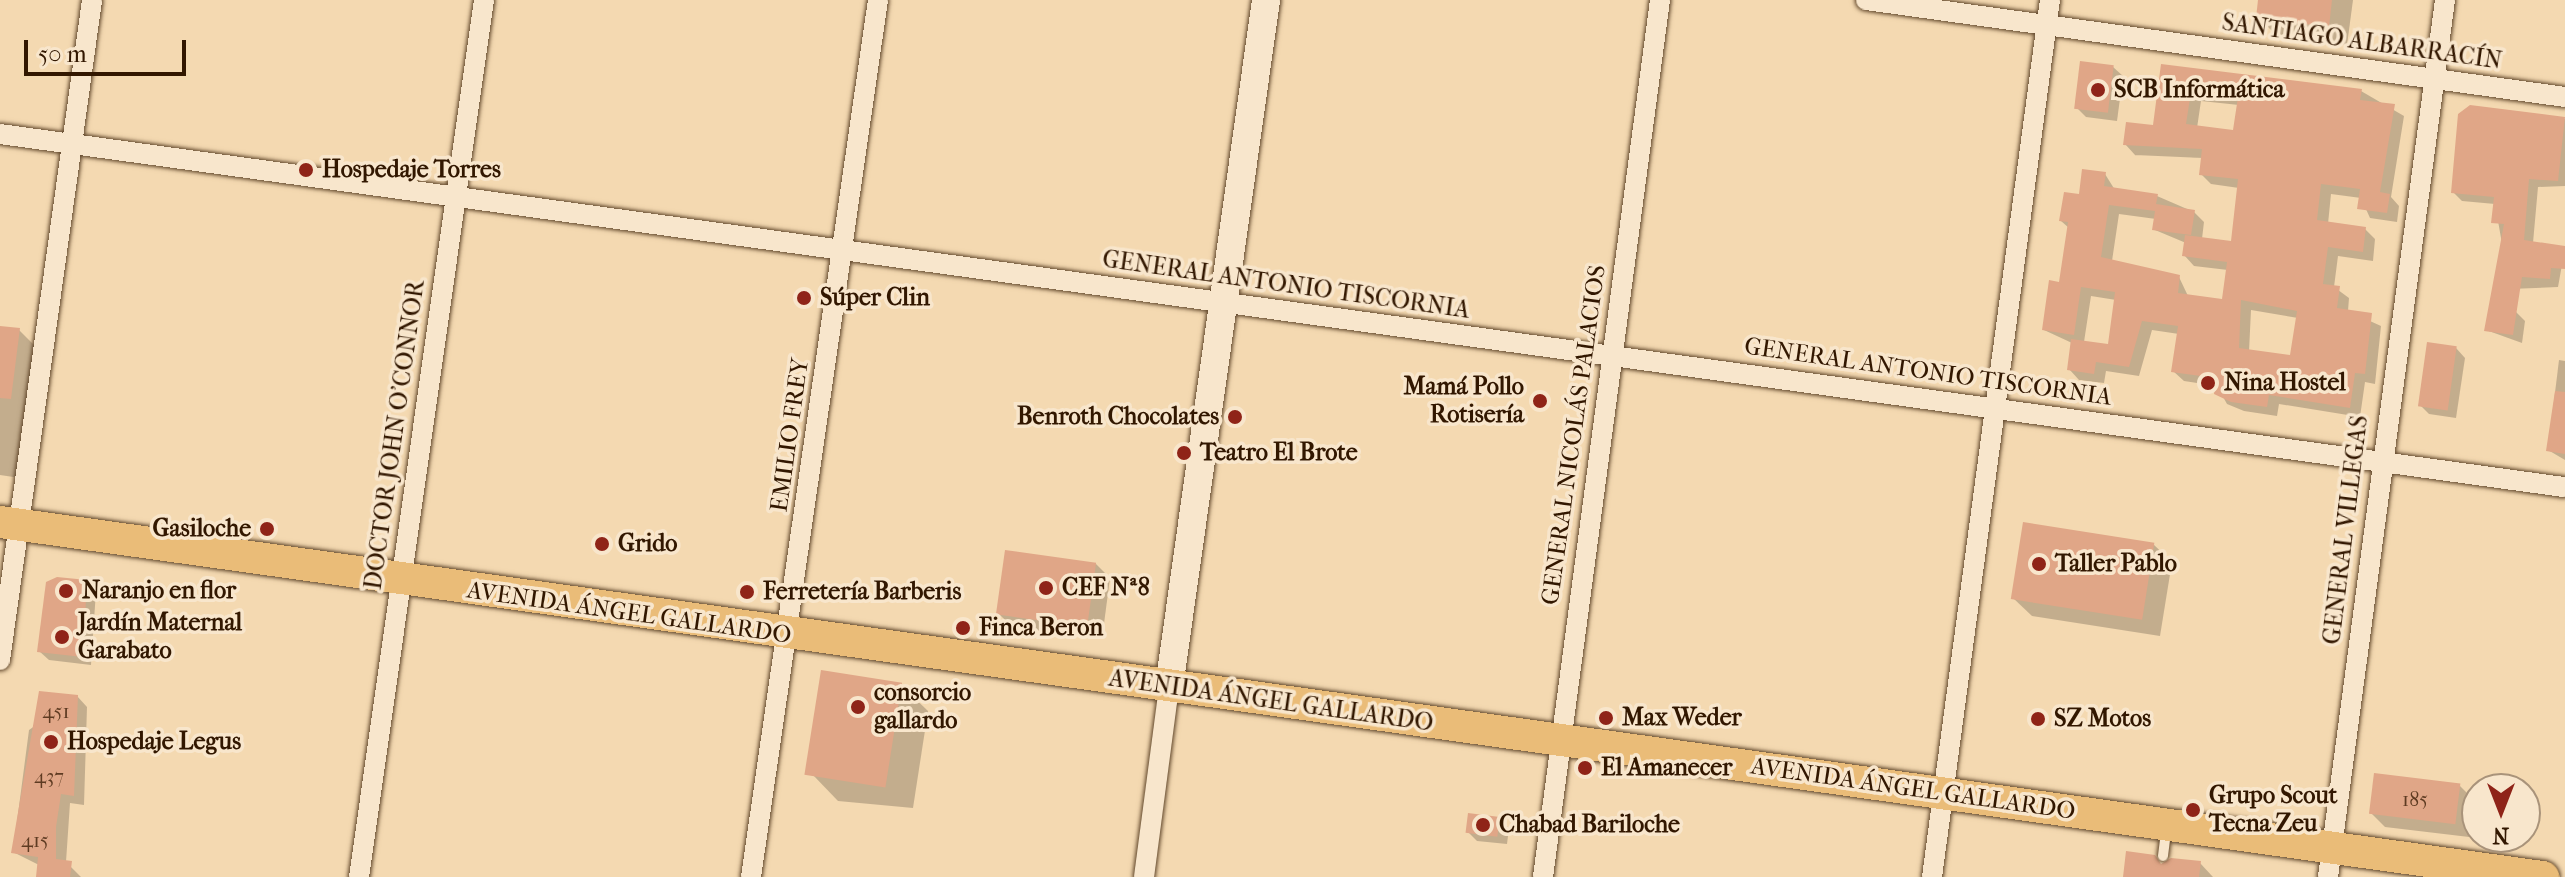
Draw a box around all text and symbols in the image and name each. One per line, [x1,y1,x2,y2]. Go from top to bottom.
street label: SANTIAGO ALBARRACÍN [2220,8,2504,76]
scale bar [28,24,190,74]
text: 50 m [38,40,87,68]
place label: SCB Informática [2114,76,2285,104]
marker: SCB Informática [2089,81,2107,99]
place label: Hospedaje Torres [322,156,501,184]
marker: Hospedaje Torres [297,161,315,179]
street label: GENERAL ANTONIO TISCORNIA [1101,245,1471,325]
street label: GENERAL NICOLÁS PALACIOS [1536,263,1612,607]
street label: DOCTOR JOHN O'CONNOR [359,278,431,592]
place label: Súper Clin [820,284,930,312]
marker: Súper Clin [795,289,813,307]
street label: GENERAL ANTONIO TISCORNIA [1743,332,2113,412]
street label: EMILIO FREY [765,356,815,514]
place label: Nina Hostel [2224,369,2346,397]
place label: Mamá Pollo Rotisería [1404,373,1524,429]
marker: Nina Hostel [2199,374,2217,392]
marker: Mamá Pollo Rotisería [1531,392,1549,410]
place label: Benroth Chocolates [1017,403,1219,431]
marker: Benroth Chocolates [1226,408,1244,426]
street label: GENERAL VILLEGAS [2318,414,2374,646]
place label: Teatro El Brote [1200,439,1358,467]
marker: Teatro El Brote [1175,444,1193,462]
place label: Gasiloche [153,515,251,543]
marker: Gasiloche [258,520,276,538]
place label: Grido [618,530,677,558]
marker: Grido [593,535,611,553]
place label: Taller Pablo [2055,550,2177,578]
marker: Taller Pablo [2030,555,2048,573]
place label: CEF Nª8 [1062,574,1150,602]
street label: AVENIDA ÁNGEL GALLARDO [465,576,793,650]
place label: Naranjo en flor [82,577,236,605]
place label: Ferretería Barberis [763,578,961,606]
marker: CEF Nª8 [1037,579,1055,597]
marker: Naranjo en flor [57,582,75,600]
marker: Ferretería Barberis [738,583,756,601]
place label: Jardín Maternal Garabato [78,609,242,665]
place label: Finca Beron [979,614,1103,642]
marker: Finca Beron [954,619,972,637]
marker: Jardín Maternal Garabato [53,628,71,646]
street label: AVENIDA ÁNGEL GALLARDO [1107,664,1435,738]
place label: consorcio gallardo [874,679,971,735]
marker: consorcio gallardo [849,698,867,716]
house number: 451 [42,699,70,723]
place label: Max Weder [1622,704,1742,732]
place label: SZ Motos [2054,705,2151,733]
marker: Max Weder [1597,709,1615,727]
marker: SZ Motos [2029,710,2047,728]
place label: Hospedaje Legus [67,728,241,756]
marker: Hospedaje Legus [42,733,60,751]
street label: AVENIDA ÁNGEL GALLARDO [1749,752,2077,826]
place label: El Amanecer [1601,754,1732,782]
marker: El Amanecer [1576,759,1594,777]
house number: 437 [34,764,64,788]
north arrow [2461,773,2541,853]
place label: Grupo Scout Tecna Zeu [2209,782,2337,838]
house number: 185 [2402,787,2428,811]
marker: Grupo Scout Tecna Zeu [2184,801,2202,819]
place label: Chabad Bariloche [1499,811,1680,839]
marker: Chabad Bariloche [1474,816,1492,834]
text: N [2493,822,2509,848]
house number: 415 [21,828,49,852]

